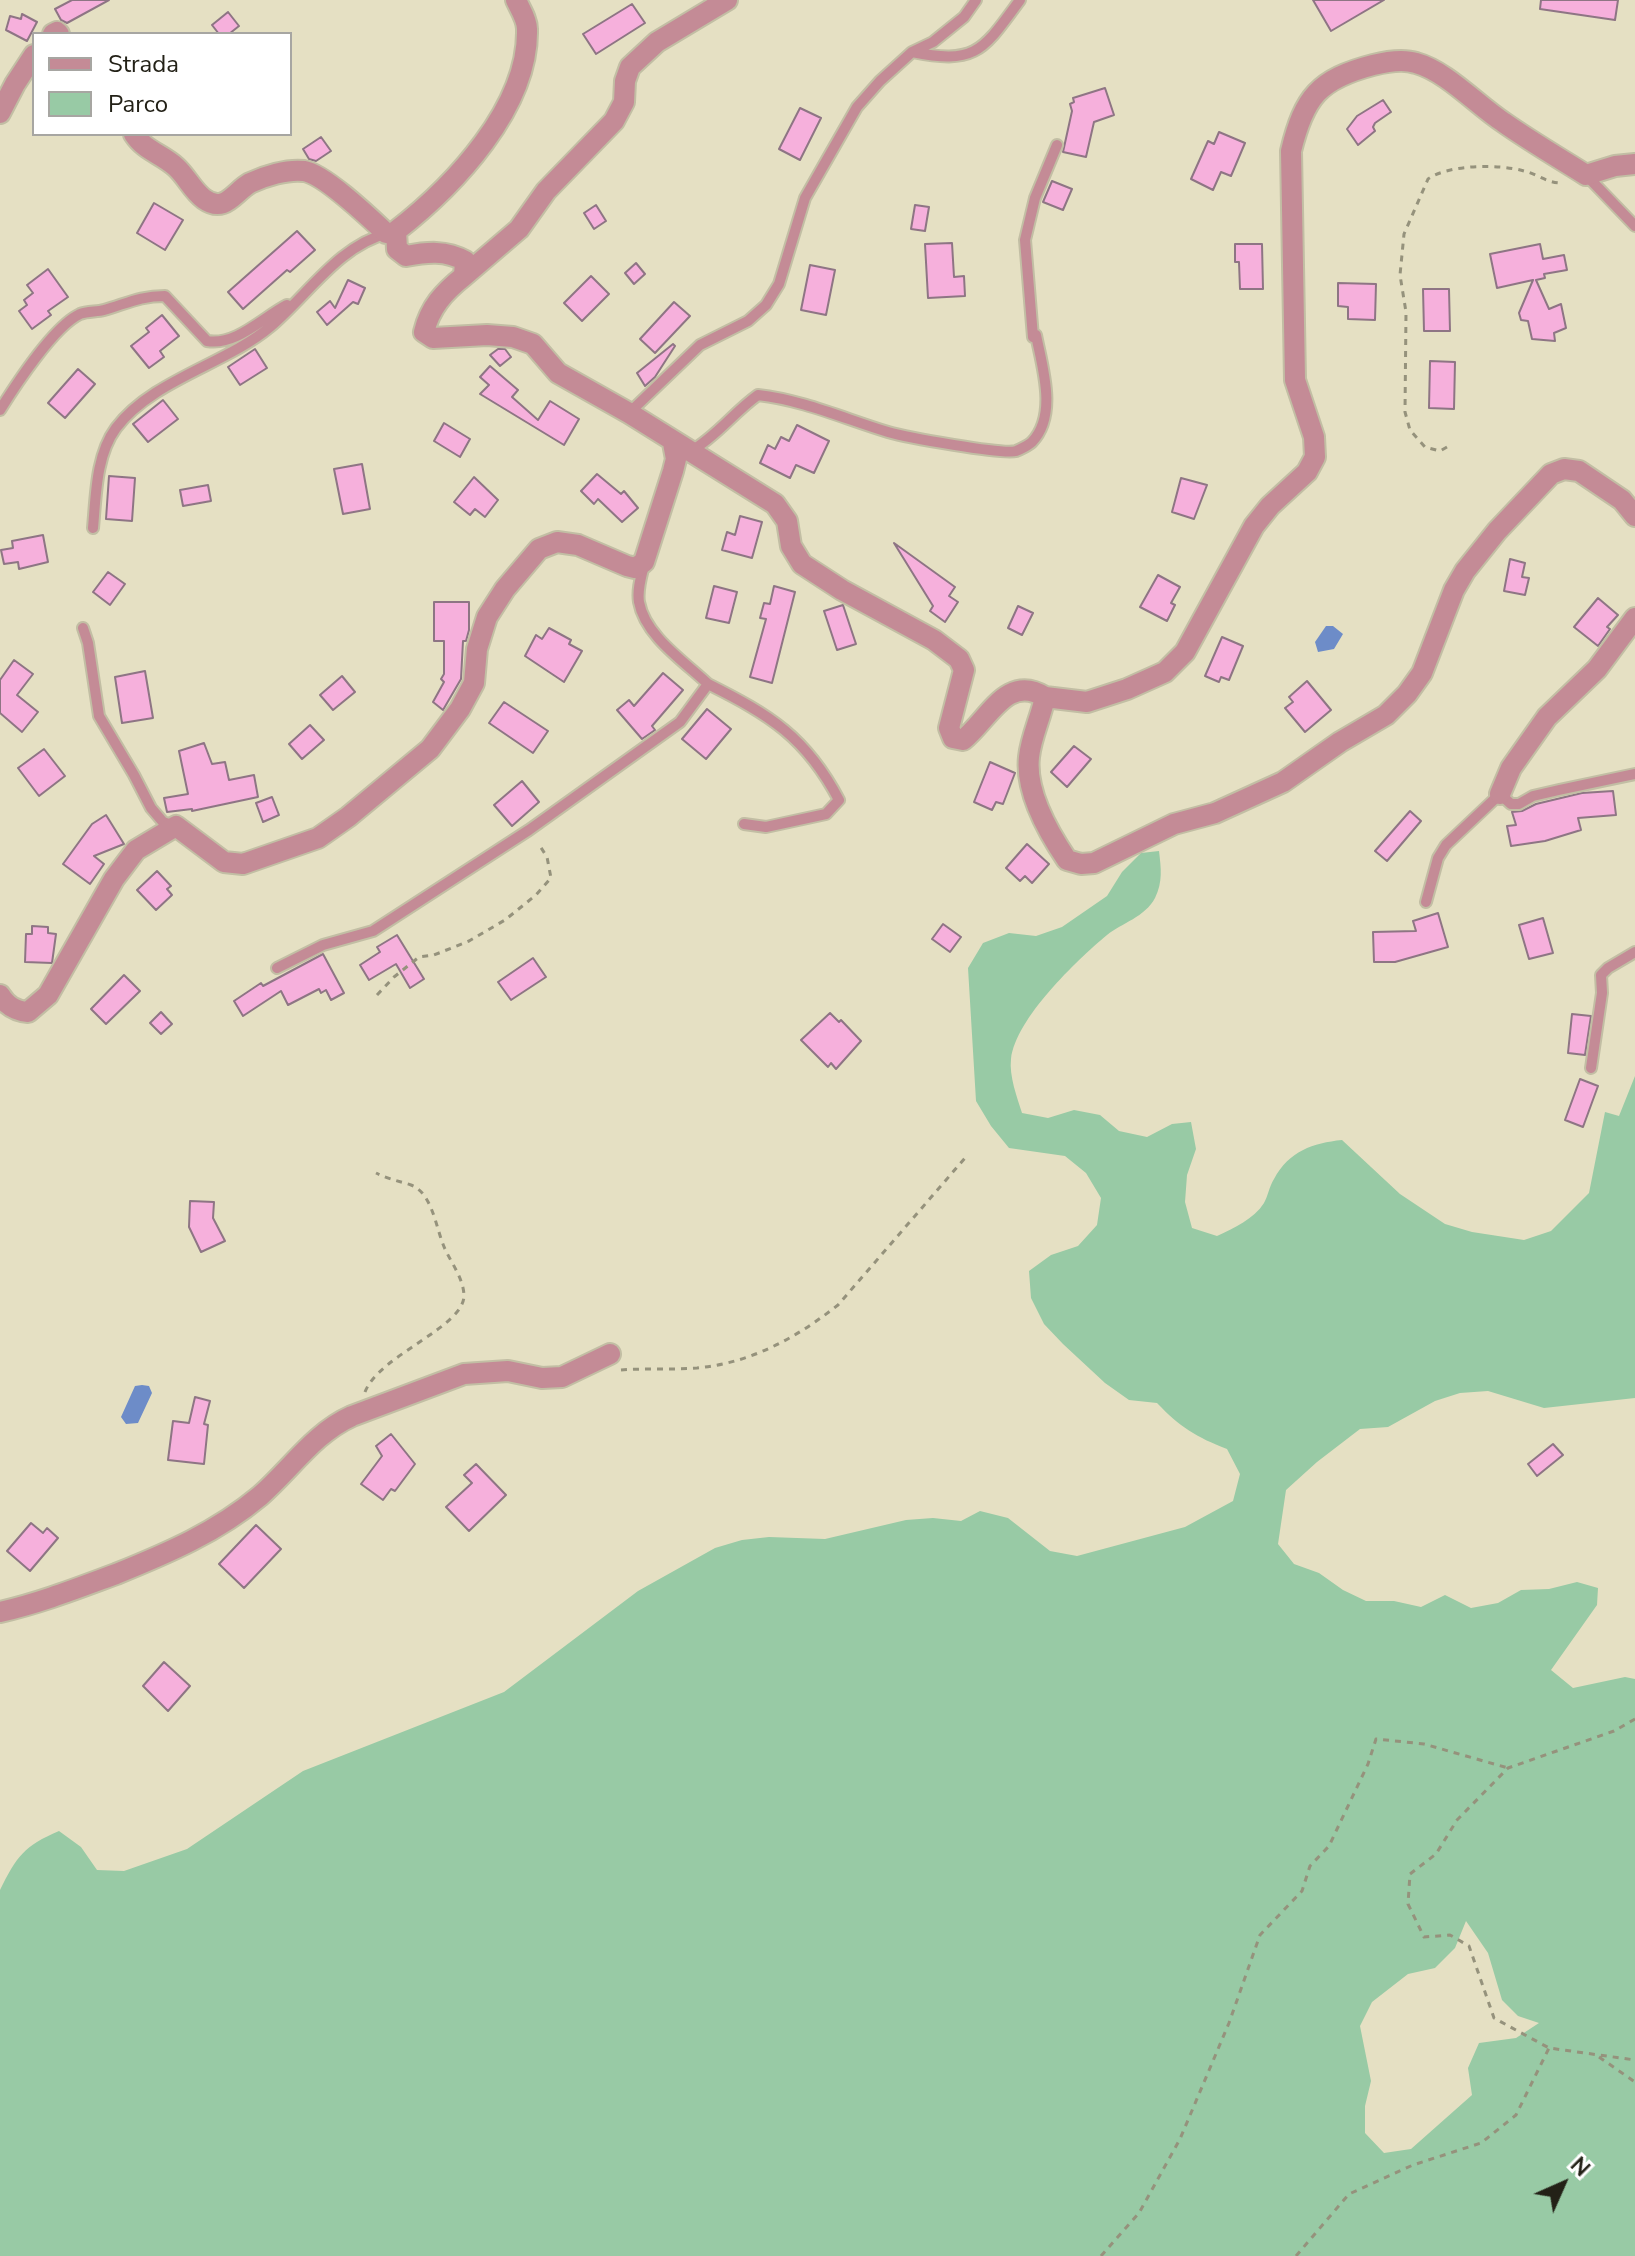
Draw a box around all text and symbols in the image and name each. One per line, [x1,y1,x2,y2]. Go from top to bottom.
legend [32,32,292,136]
text: Strada [108,48,179,80]
text: Parco [108,88,168,120]
north arrow [1523,2144,1603,2224]
text: N [1564,2151,1596,2183]

